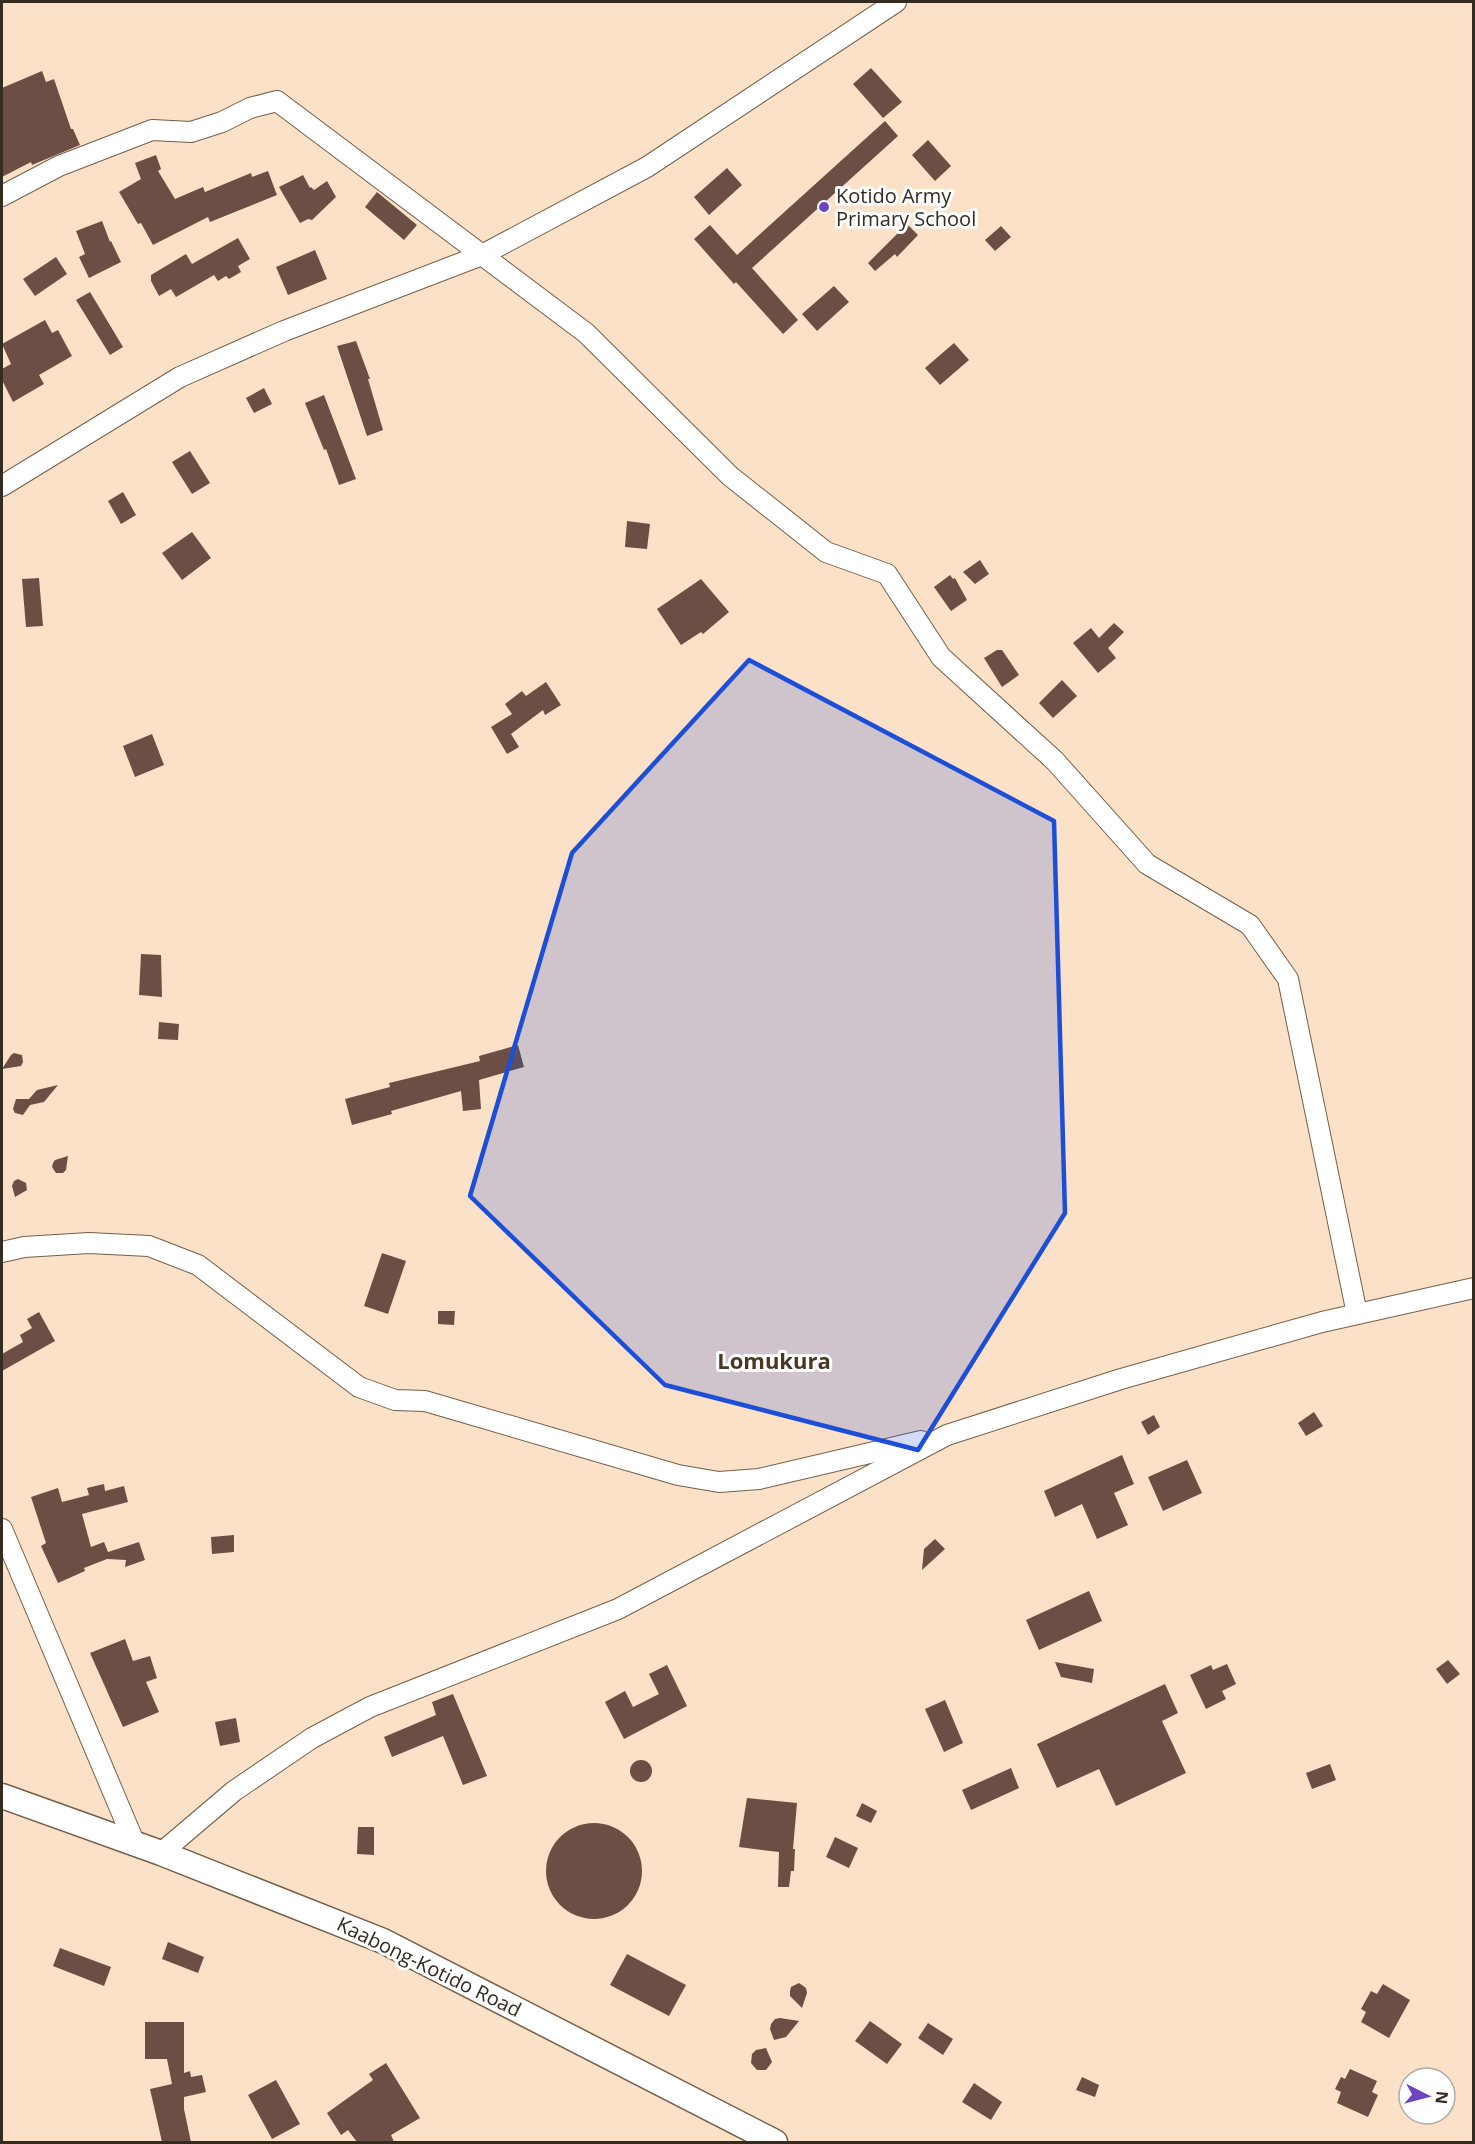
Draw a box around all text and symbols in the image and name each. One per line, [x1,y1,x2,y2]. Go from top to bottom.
place label: Kotido Army Primary School [836,182,976,232]
marker: Kotido Army Primary School [817,200,831,214]
district label: Lomukura [717,1345,831,1375]
street label: Kaabong-Kotido Road [333,1910,526,2023]
north arrow [1397,2066,1457,2126]
text: N [1430,2090,1454,2105]

